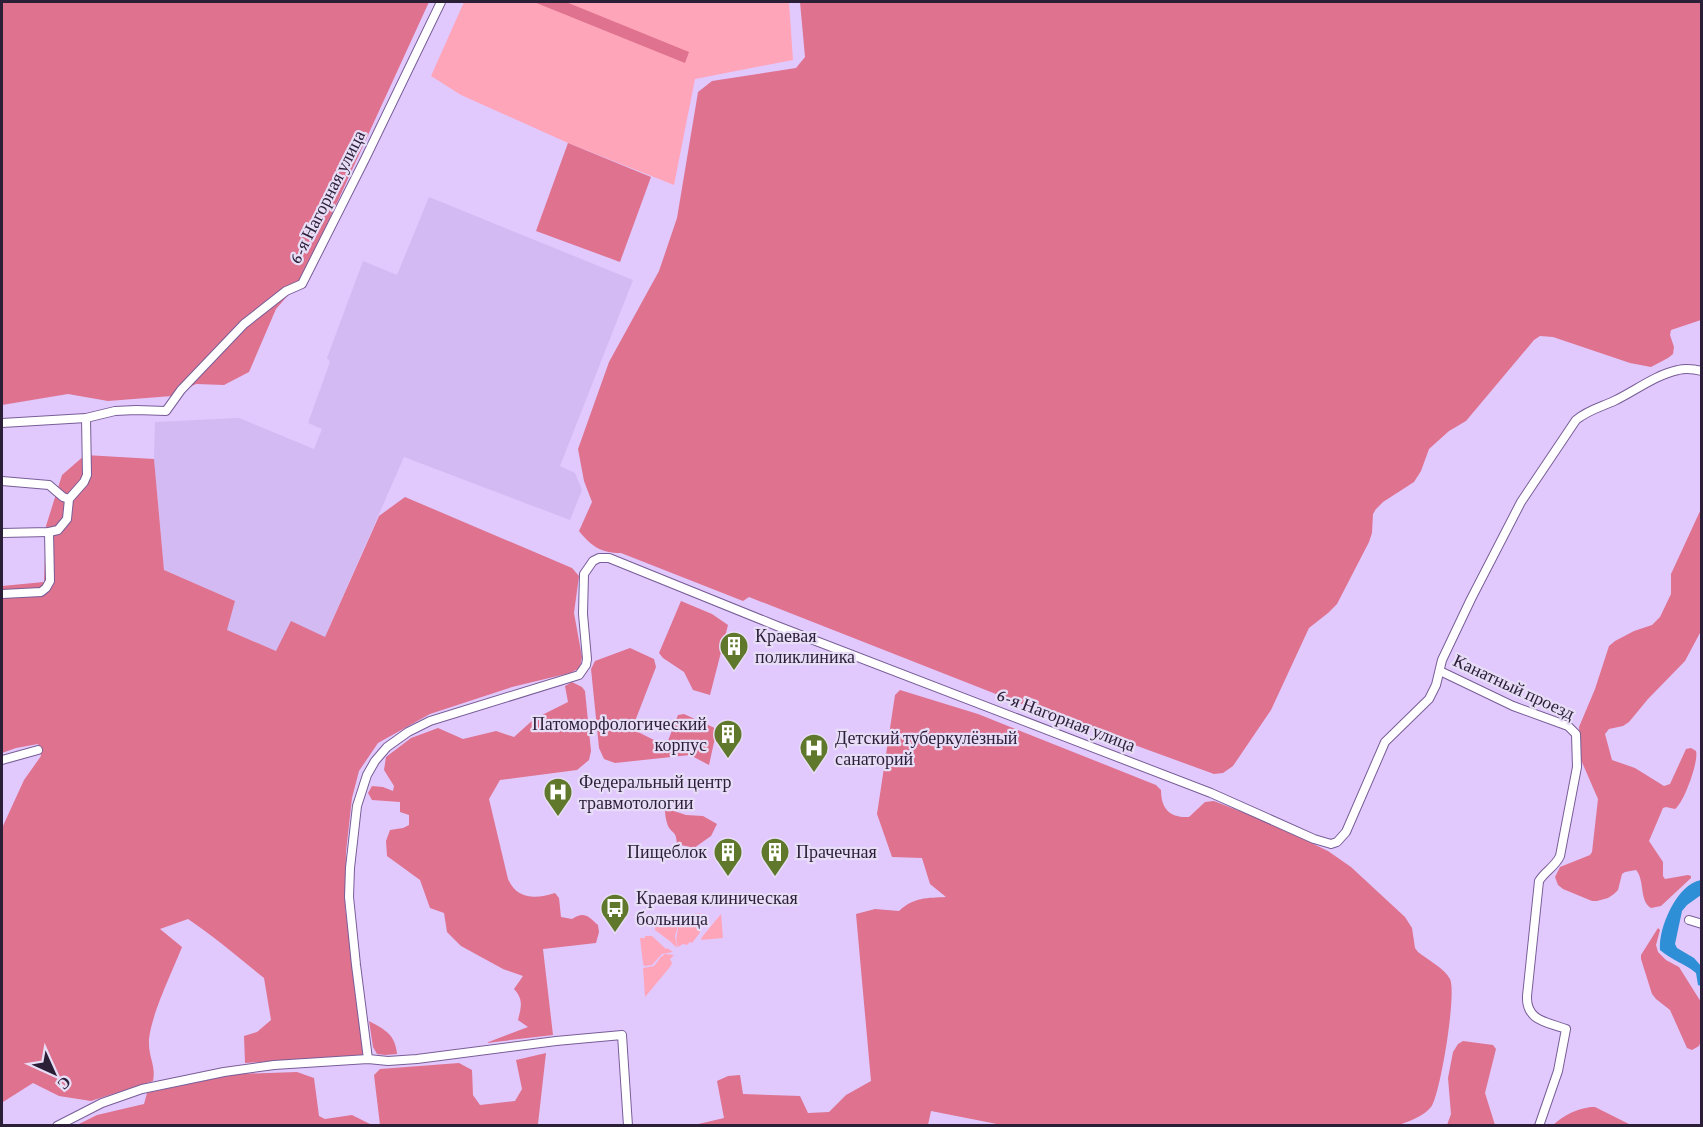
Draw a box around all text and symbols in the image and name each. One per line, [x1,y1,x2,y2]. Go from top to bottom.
street label: 6-я Нагорная улица [285,127,369,267]
place label: Краевая поликлиника [755,626,855,667]
building icon: Краевая поликлиника [718,630,750,672]
street label: Канатный проезд [1450,650,1578,724]
street label: 6-я Нагорная улица [994,684,1138,756]
place label: Патоморфологический корпус [532,714,707,755]
building icon: Патоморфологический корпус [712,718,744,760]
place label: Детский туберкулёзный санаторий [835,728,1018,769]
hospital icon: Детский туберкулёзный санаторий [798,732,830,774]
place label: Федеральный центр травмотологии [579,772,732,813]
hospital icon: Федеральный центр травмотологии [542,776,574,818]
building icon: Пищеблок [712,836,744,878]
building icon: Прачечная [759,836,791,878]
place label: Пищеблок [627,842,707,862]
place label: Прачечная [796,842,877,862]
place label: Краевая клиническая больница [636,888,798,929]
bus stop icon: Краевая клиническая больница [599,892,631,934]
north arrow [24,1043,84,1103]
text: С [54,1073,74,1093]

